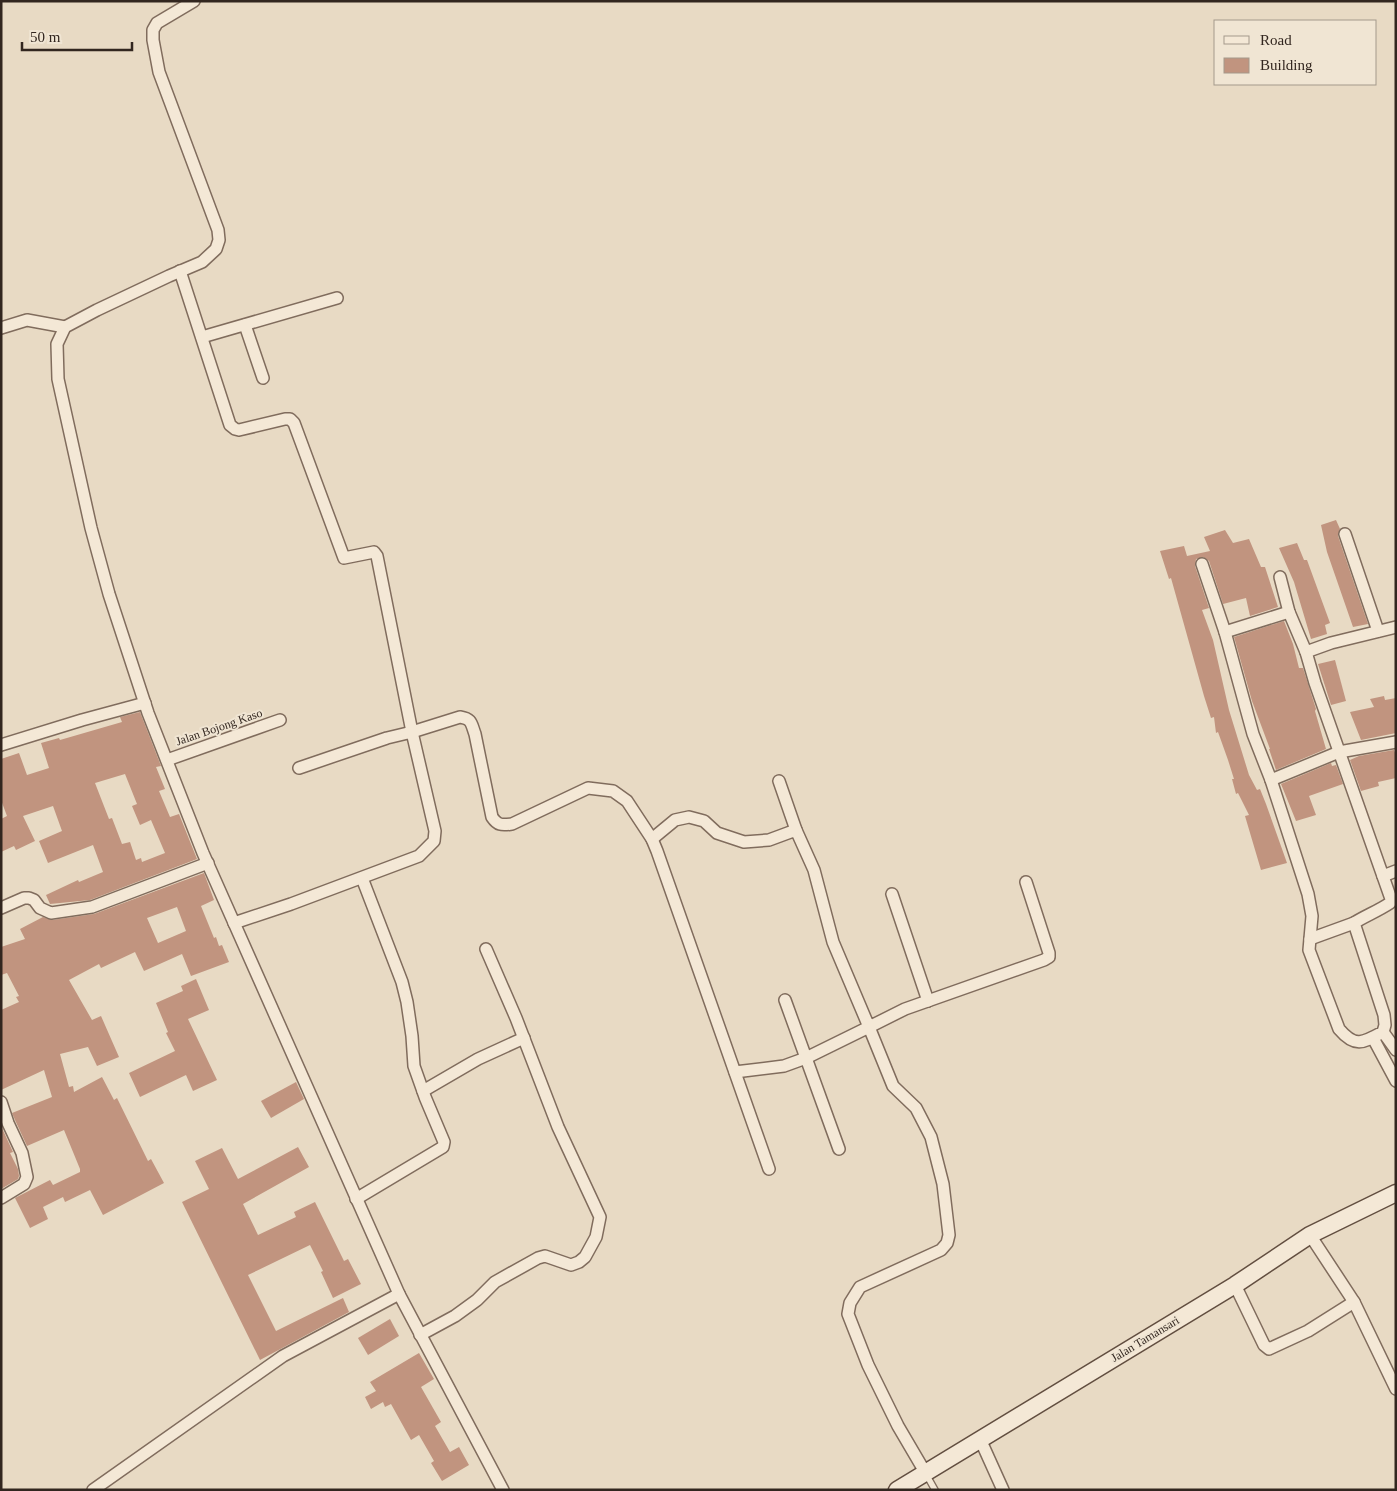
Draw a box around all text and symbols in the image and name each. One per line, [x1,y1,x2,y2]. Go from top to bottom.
scale bar [22,20,132,52]
legend [1214,20,1377,85]
text: 50 m [30,29,61,45]
text: Road [1260,32,1292,48]
text: Building [1260,57,1313,73]
street label: Jalan Bojong Kaso [174,706,264,748]
street label: Jalan Tamansari [1108,1313,1182,1365]

